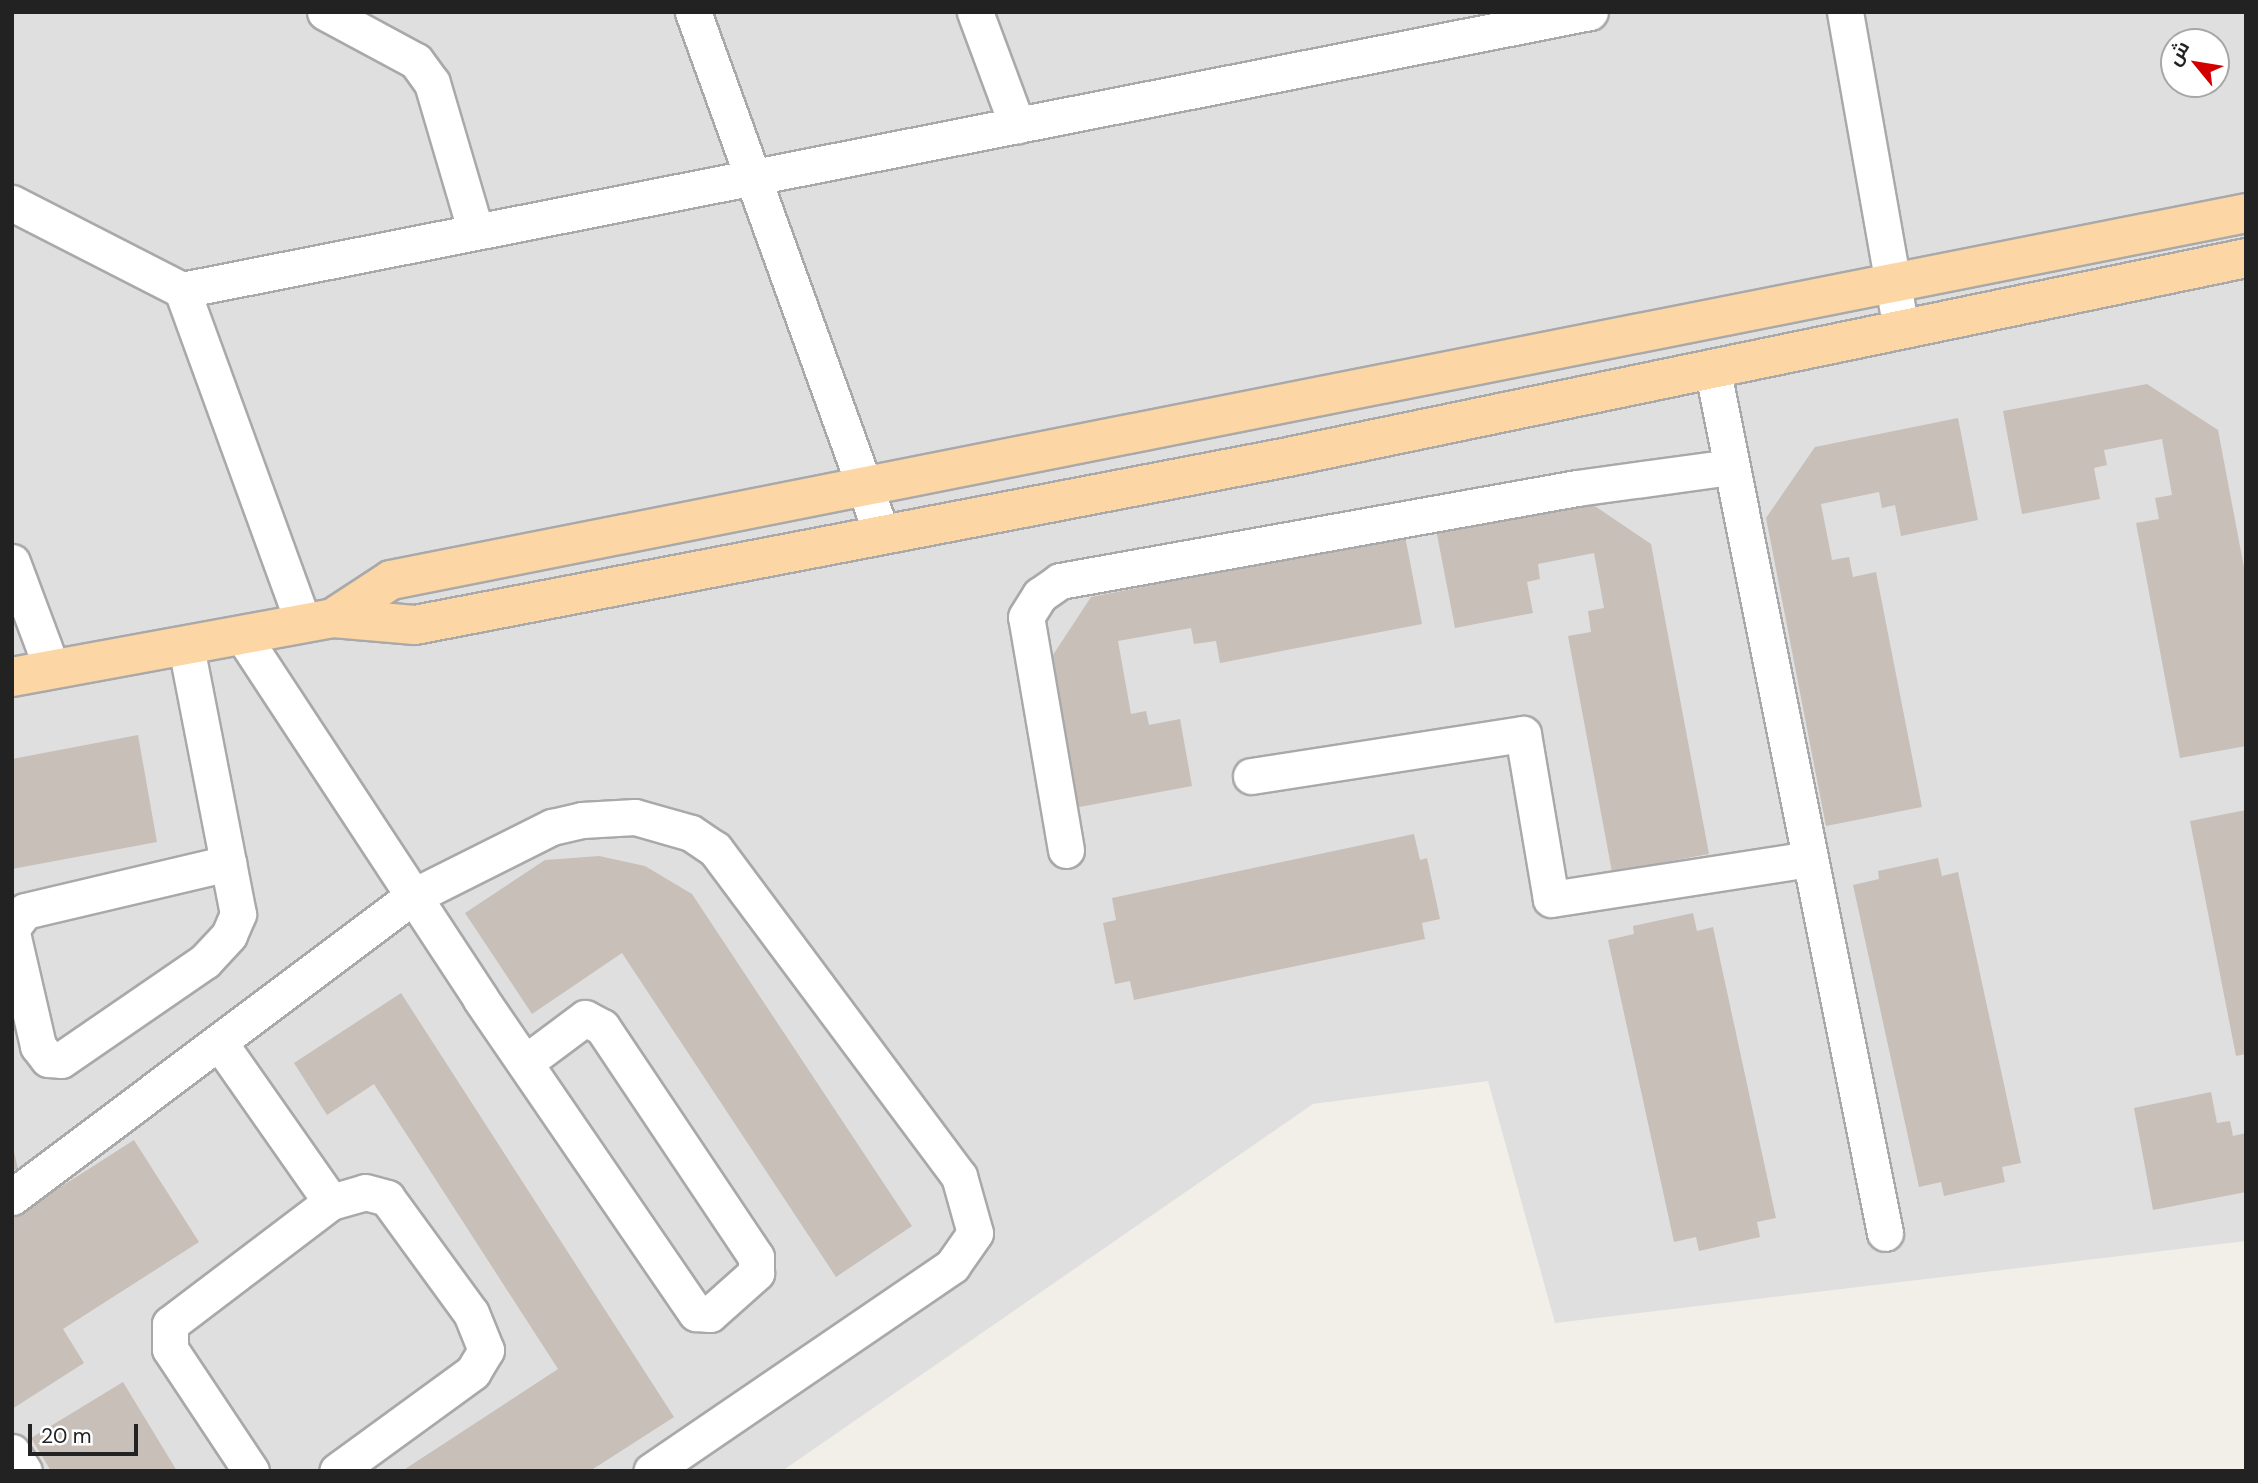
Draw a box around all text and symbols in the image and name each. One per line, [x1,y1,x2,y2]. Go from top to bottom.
north arrow [2160,28,2230,98]
text: ش [2161,36,2195,70]
scale bar [32,1410,142,1454]
text: 20 m [41,1422,92,1450]

